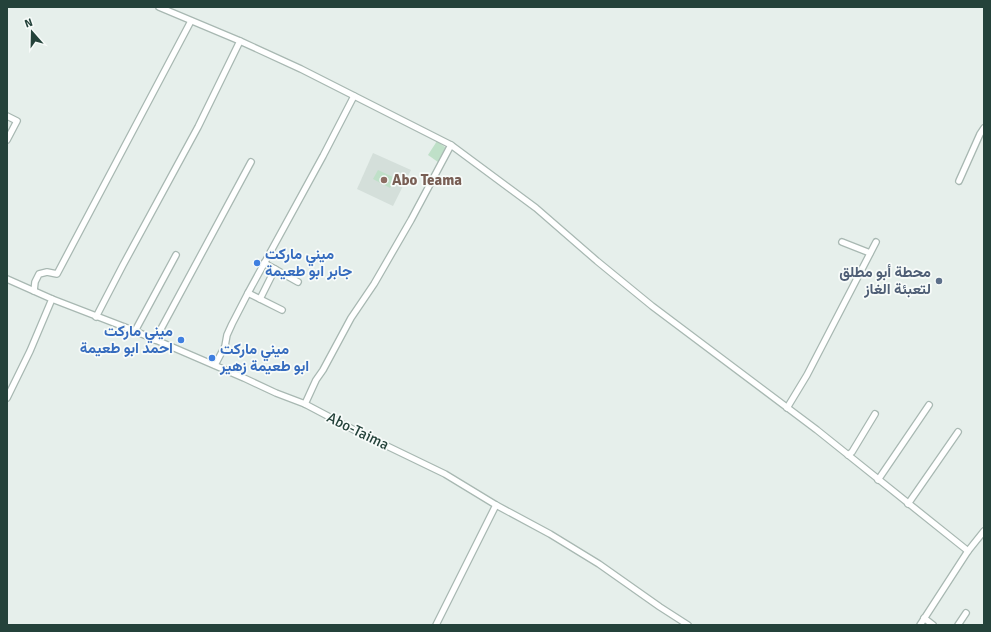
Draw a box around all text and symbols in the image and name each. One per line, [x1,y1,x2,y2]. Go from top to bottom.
north arrow [12,12,52,52]
text: N [23,16,35,30]
place label: Abo Teama [392,171,462,189]
marker: Abo Teama [379,175,389,185]
place label: ميني ماركت جابر ابو طعيمة [265,245,352,280]
marker: ميني ماركت جابر ابو طعيمة [252,258,262,268]
place label: محطة أبو مطلق لتعبئة الغاز [839,263,931,298]
marker: محطة أبو مطلق لتعبئة الغاز [934,276,944,286]
place label: ميني ماركت احمد ابو طعيمة [80,322,173,357]
marker: ميني ماركت احمد ابو طعيمة [176,335,186,345]
place label: ميني ماركت ابو طعيمة زهير [219,340,309,375]
marker: ميني ماركت ابو طعيمة زهير [207,353,217,363]
street label: Abo-Taima [324,408,392,454]

